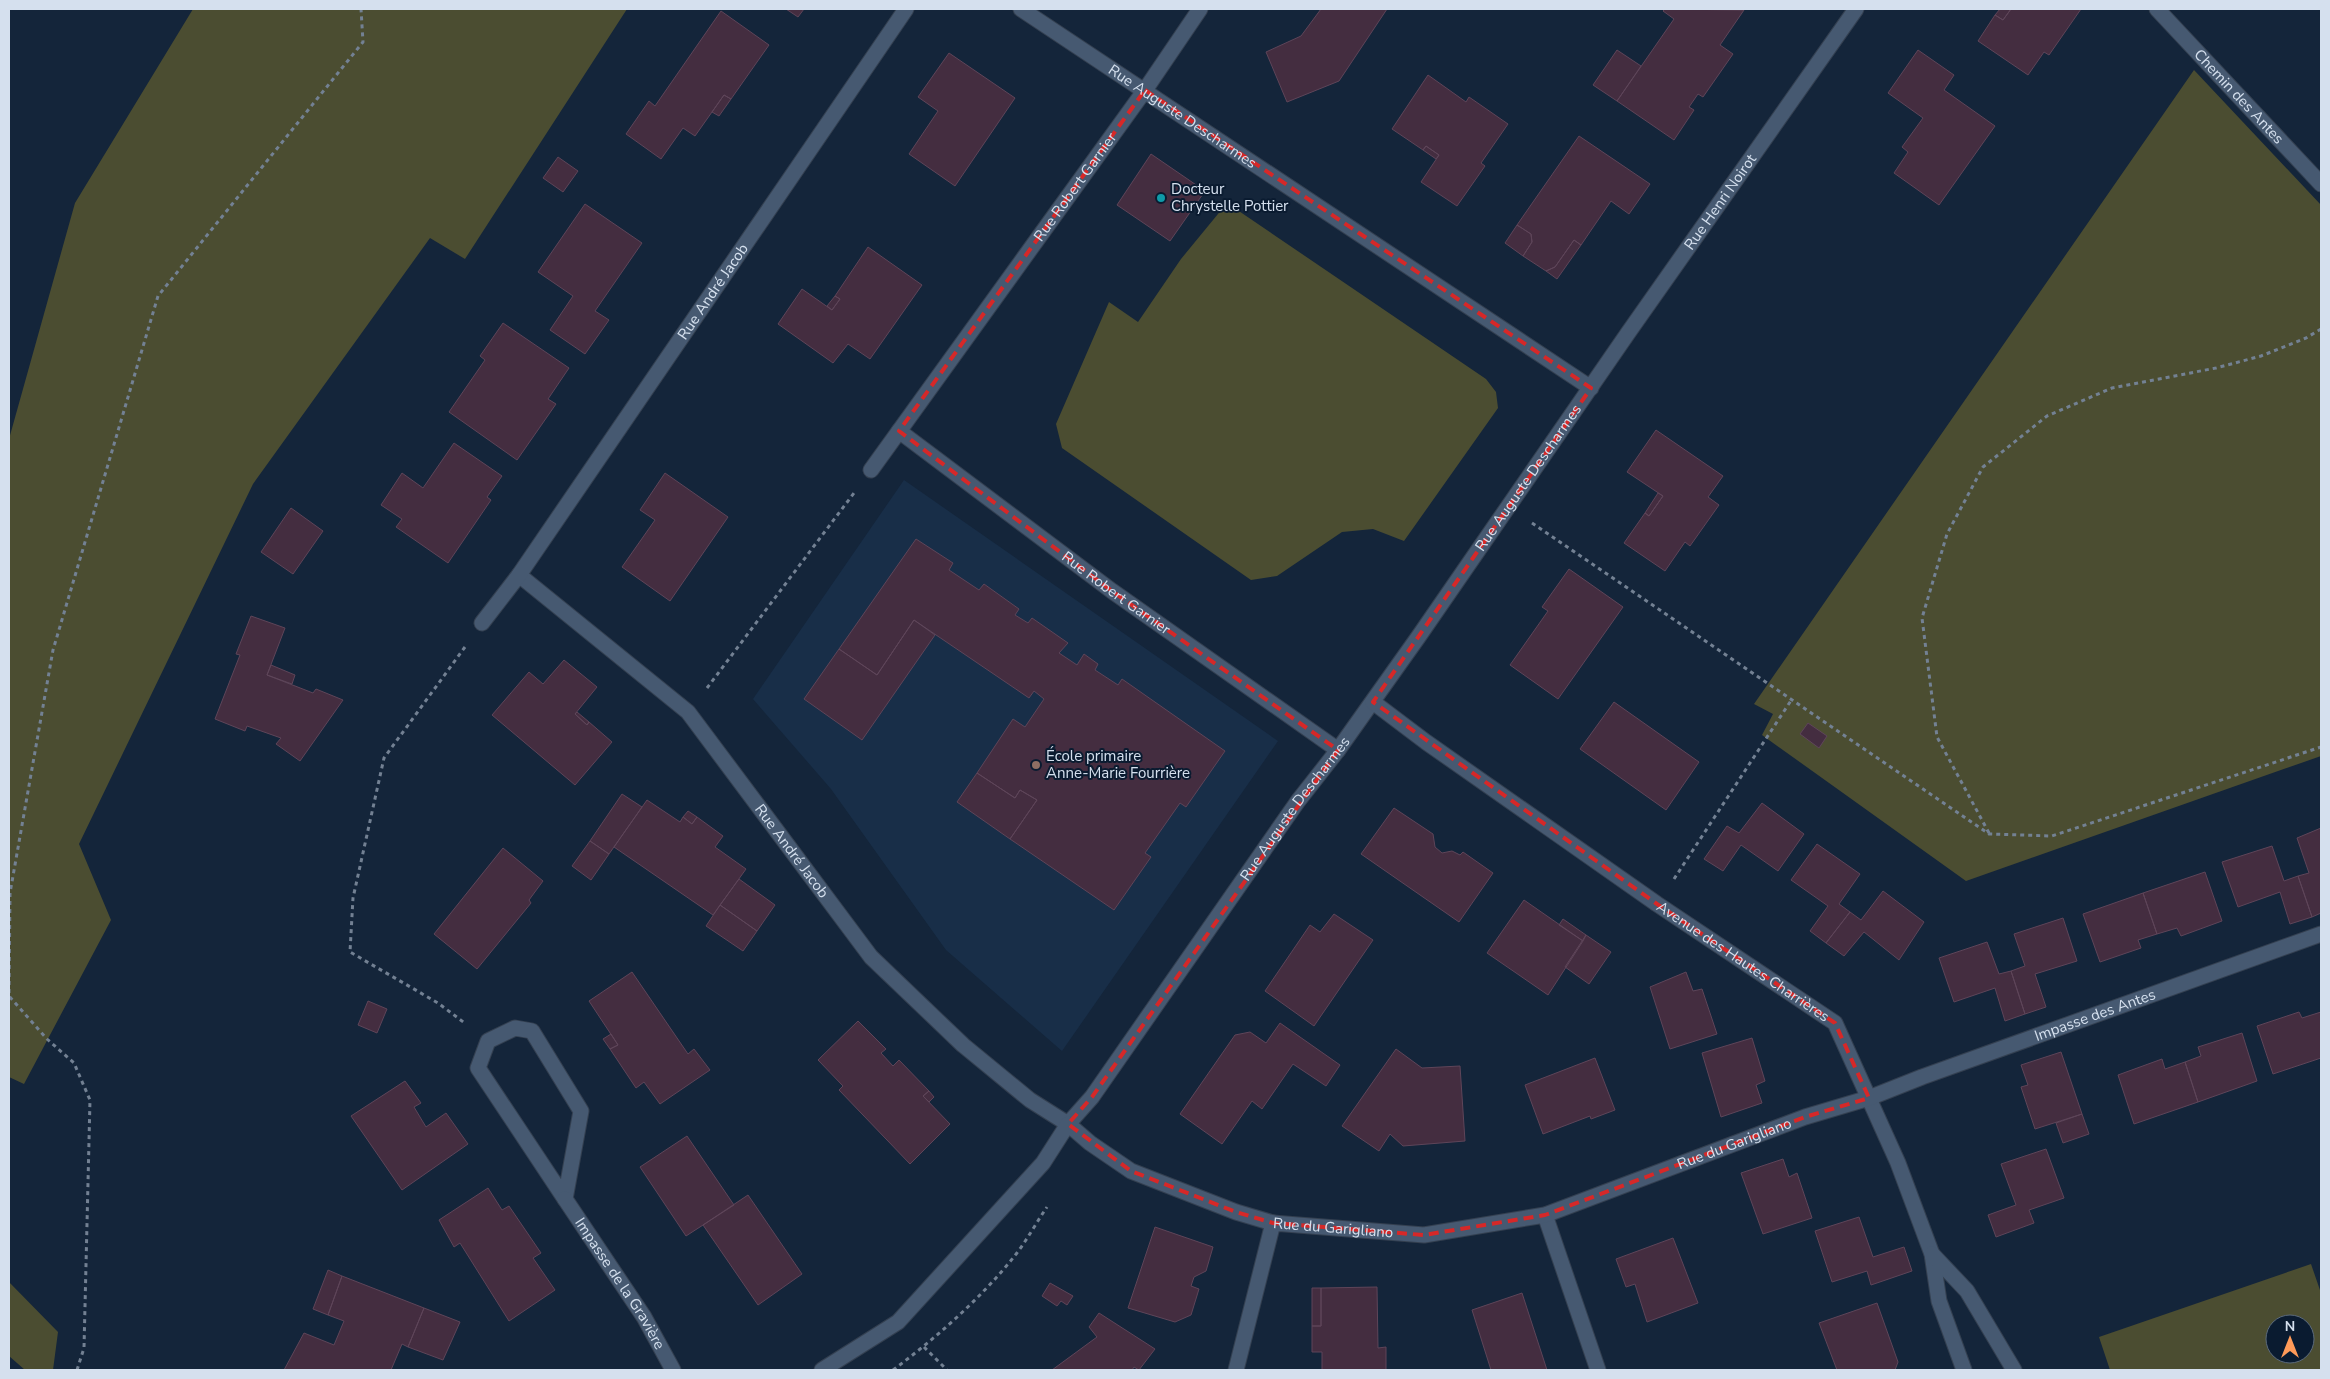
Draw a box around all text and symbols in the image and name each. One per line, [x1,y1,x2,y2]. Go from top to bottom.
street label: Chemin des Antes [2190,45,2288,148]
street label: Rue Auguste Descharmes [1104,60,1261,173]
street label: Rue Robert Garnier [1029,128,1122,245]
street label: Rue Henri Noirot [1680,150,1761,254]
place label: Docteur Chrystelle Pottier [1171,179,1289,216]
marker: Docteur Chrystelle Pottier [1155,192,1167,204]
street label: Rue André Jacob [673,239,753,344]
street label: Rue Auguste Descharmes [1470,400,1586,555]
street label: Rue Robert Garnier [1058,547,1175,640]
street label: Rue Auguste Descharmes [1235,733,1354,885]
place label: École primaire Anne-Marie Fourrière [1046,746,1190,783]
marker: École primaire Anne-Marie Fourrière [1030,759,1042,771]
street label: Rue André Jacob [750,800,834,902]
street label: Avenue des Hautes Charrières [1653,896,1833,1027]
street label: Impasse des Antes [2032,984,2158,1046]
street label: Rue du Garigliano [1674,1113,1794,1174]
street label: Rue du Garigliano [1272,1213,1394,1243]
street label: Impasse de la Gravière [570,1214,670,1353]
north arrow [2265,1314,2315,1364]
text: N [2285,1317,2295,1336]

